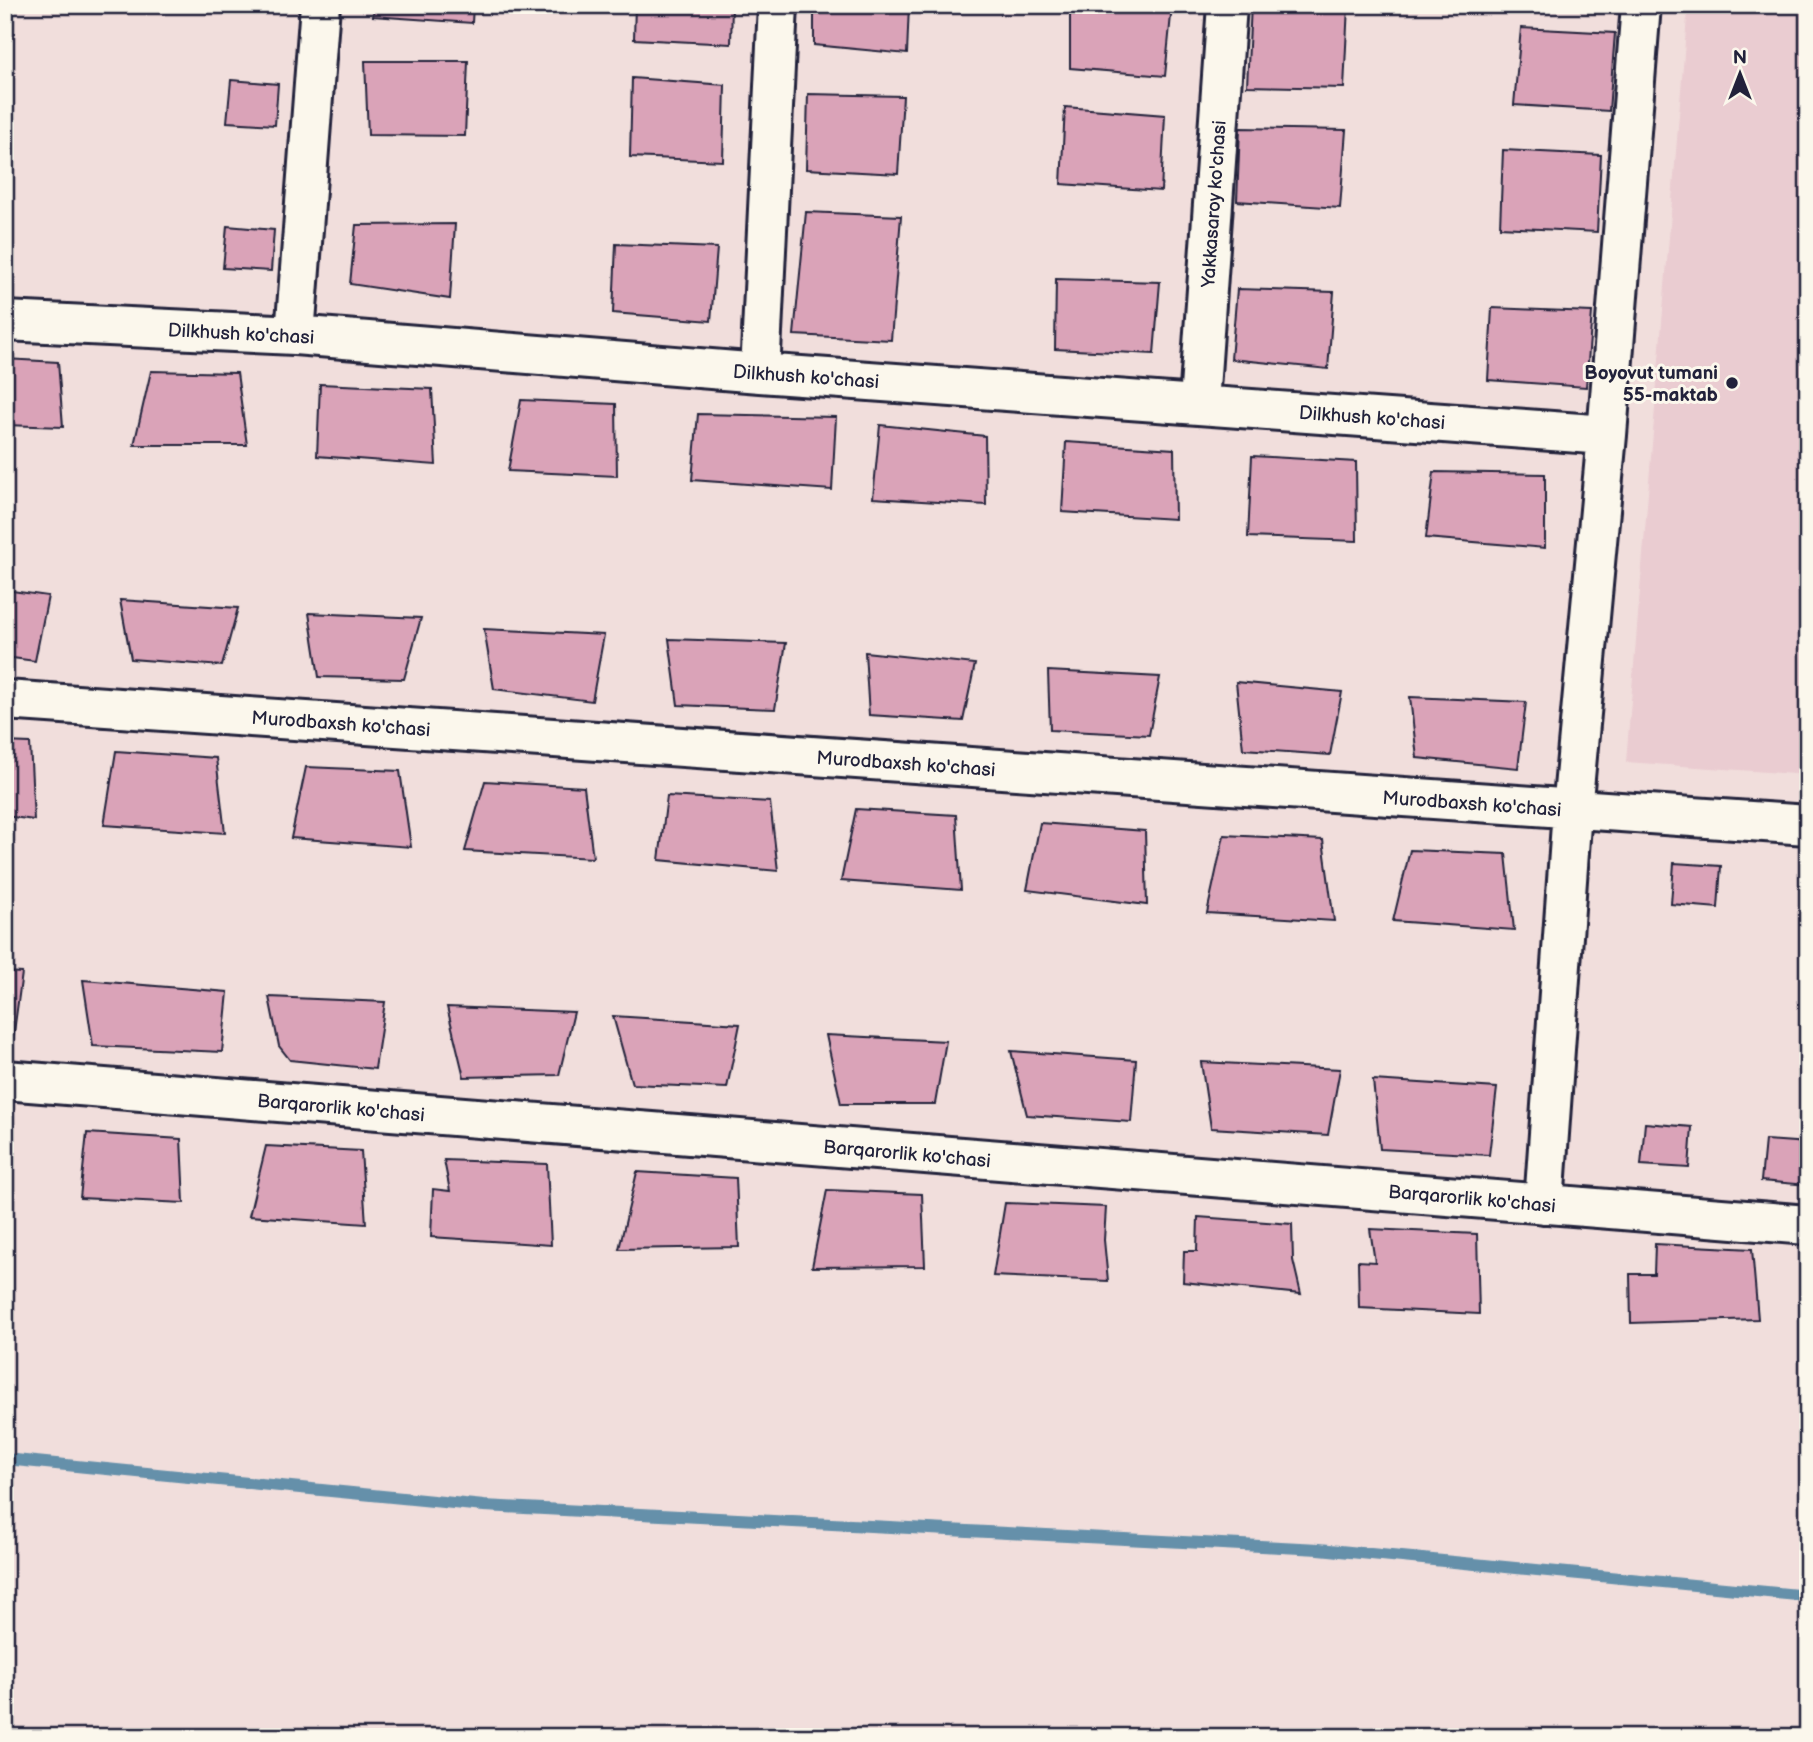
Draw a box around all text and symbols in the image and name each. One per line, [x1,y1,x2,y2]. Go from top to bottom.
north arrow [1704,38,1774,108]
text: N [1733,47,1747,70]
street label: Yakkasaroy ko'chasi [1197,120,1232,290]
street label: Dilkhush ko'chasi [167,319,315,350]
street label: Dilkhush ko'chasi [732,361,880,394]
place label: Boyovut tumani 55-maktab [1584,362,1718,407]
marker: Boyovut tumani 55-maktab [1724,375,1740,391]
street label: Dilkhush ko'chasi [1298,402,1446,435]
street label: Murodbaxsh ko'chasi [251,707,431,742]
street label: Murodbaxsh ko'chasi [816,747,996,782]
street label: Murodbaxsh ko'chasi [1382,787,1562,822]
street label: Barqarorlik ko'chasi [256,1090,426,1127]
street label: Barqarorlik ko'chasi [822,1136,992,1173]
street label: Barqarorlik ko'chasi [1387,1181,1557,1218]

